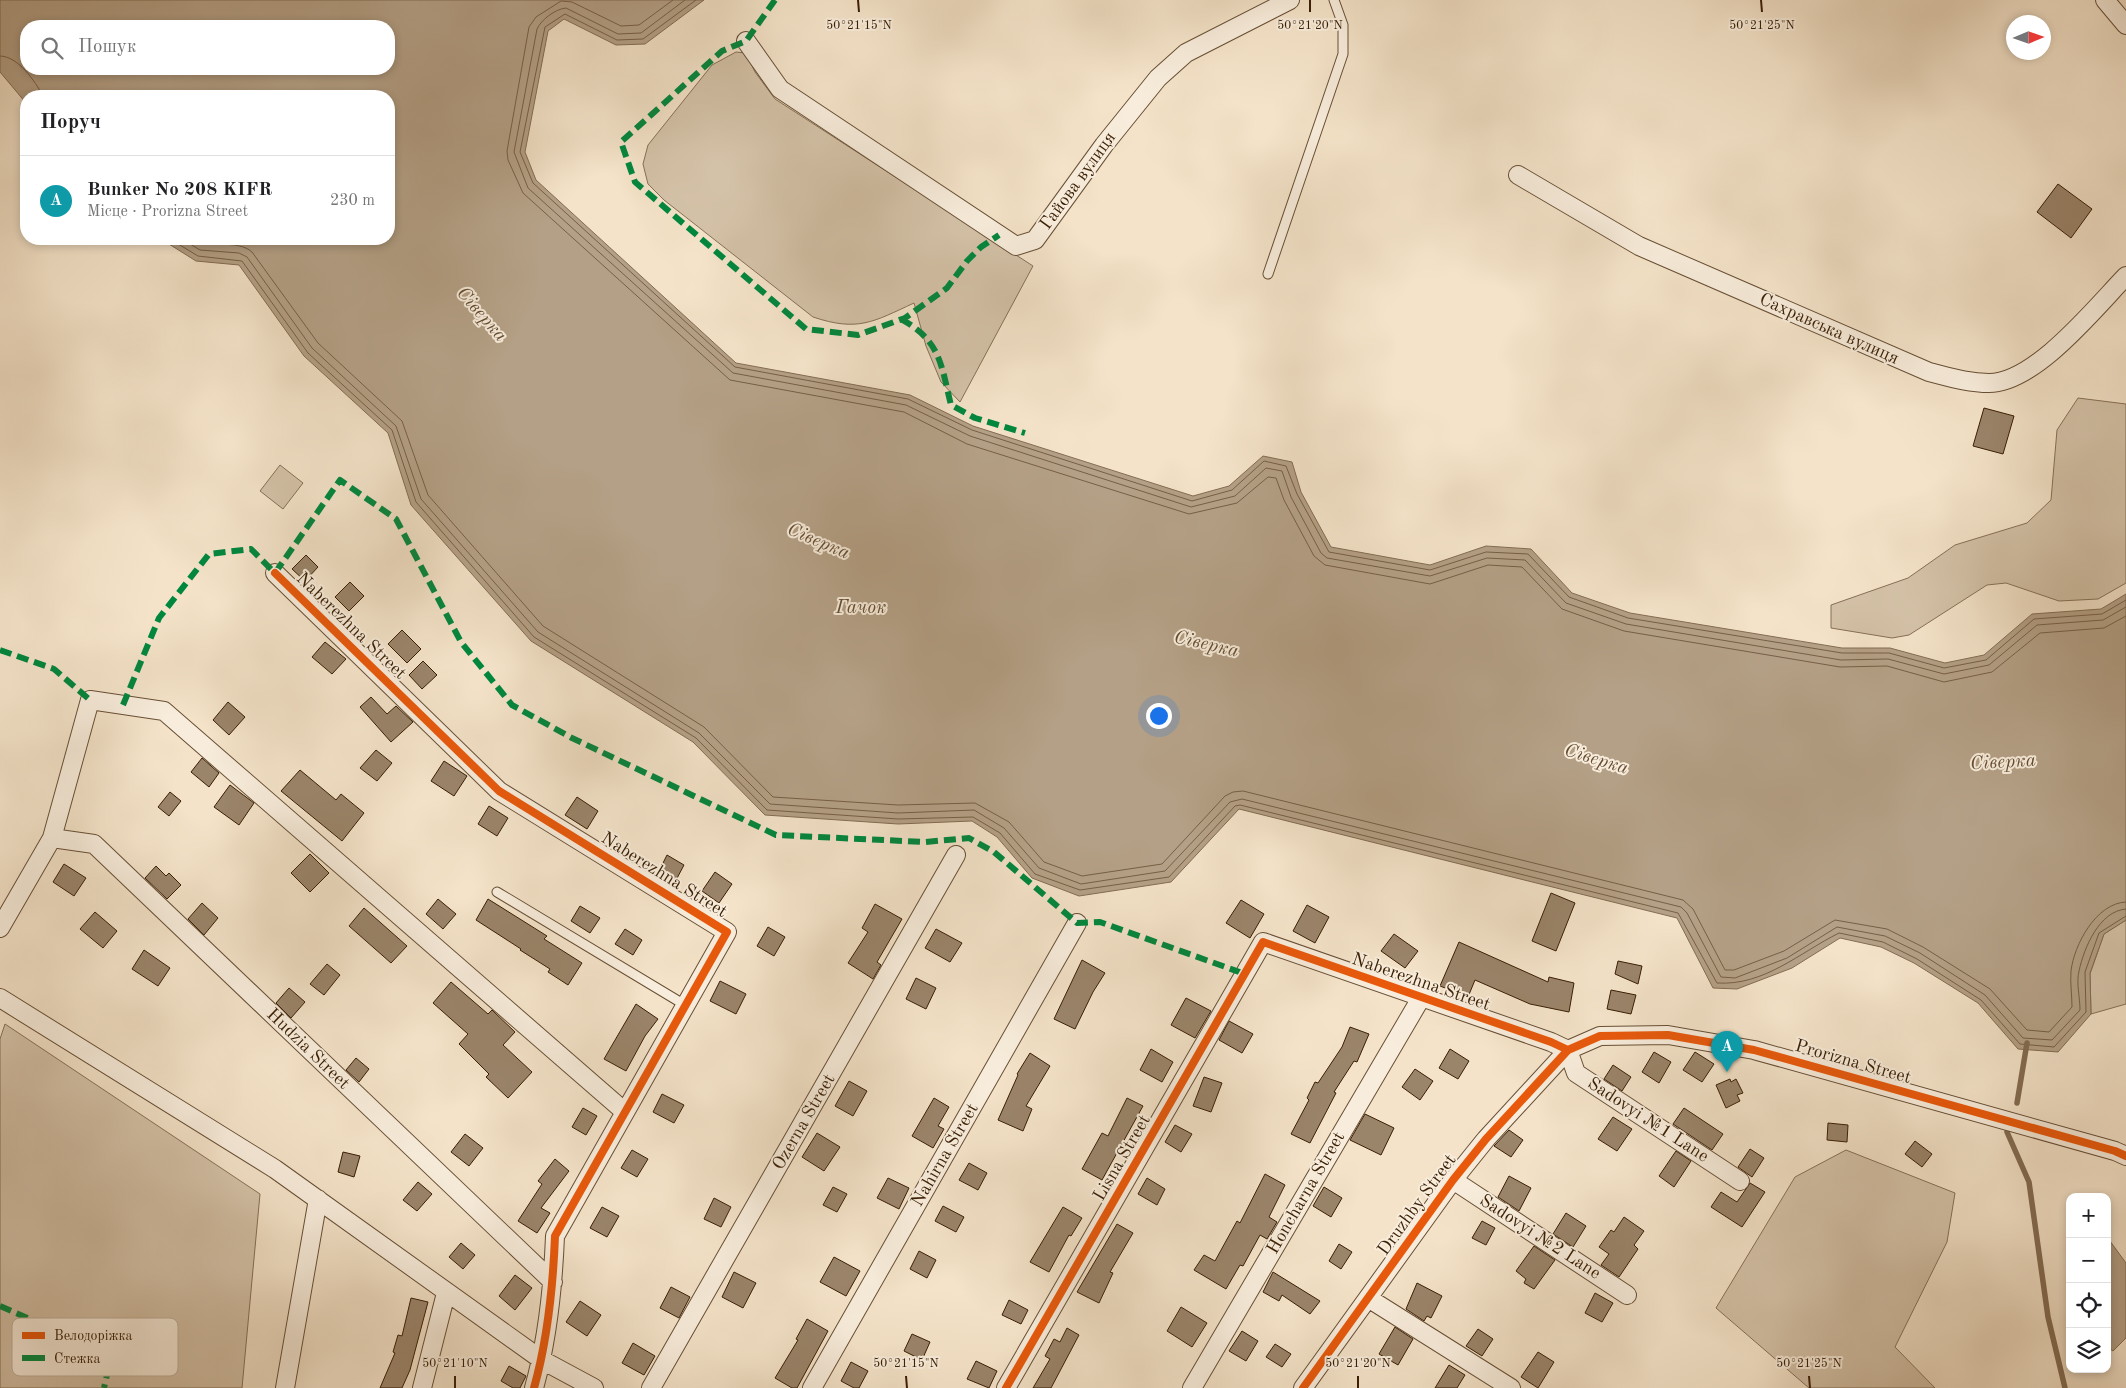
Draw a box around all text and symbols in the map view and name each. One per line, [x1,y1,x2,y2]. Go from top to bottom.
north arrow [2006,15,2051,60]
text: 50°21'15"N [826,19,892,32]
text: 50°21'20"N [1277,19,1343,32]
text: 50°21'25"N [1729,19,1795,32]
search box [20,20,395,75]
icon: search [38,34,66,62]
text: Пошук [78,38,136,57]
text: Поруч [40,112,101,133]
street label: Гайова вулиця [1037,129,1119,233]
text: Bunker No 208 KIFR [87,181,272,200]
text: A [50,193,62,209]
text: 230 m [330,193,375,209]
text: Місце · Prorizna Street [87,204,248,220]
water label: Сіверка [452,284,510,346]
street label: Сахравська вулиця [1757,290,1901,368]
water label: Сіверка [784,520,852,564]
street label: Naberezhna Street [293,569,409,683]
water label: Гачок [835,599,886,618]
water label: Сіверка [1172,628,1240,662]
your location [1146,703,1172,729]
water label: Сіверка [1562,741,1630,779]
water label: Сіверка [1970,752,2036,774]
street label: Naberezhna Street [598,829,730,921]
street label: Naberezhna Street [1350,950,1492,1014]
street label: Hudzia Street [263,1005,353,1093]
pin: A [1711,1031,1743,1072]
street label: Prorizna Street [1793,1037,1913,1087]
street label: Ozerna Street [769,1071,839,1173]
street label: Sadovyi №1 Lane [1584,1074,1712,1166]
street label: Nahirna Street [908,1100,982,1210]
street label: Lisna Street [1090,1112,1154,1204]
street label: Honcharna Street [1264,1129,1348,1257]
street label: Druzhby Street [1374,1151,1460,1259]
street label: Sadovyi №2 Lane [1476,1191,1604,1283]
map controls [2066,1193,2111,1373]
button: + [2066,1193,2111,1238]
button: − [2066,1238,2111,1283]
button: locate [2066,1283,2111,1328]
legend [12,1318,178,1376]
button: layers [2066,1328,2111,1373]
text: Велодоріжка [54,1329,133,1343]
text: Стежка [54,1352,101,1366]
text: 50°21'10"N [422,1357,488,1370]
text: 50°21'15"N [873,1357,939,1370]
text: 50°21'20"N [1325,1357,1391,1370]
text: 50°21'25"N [1776,1357,1842,1370]

